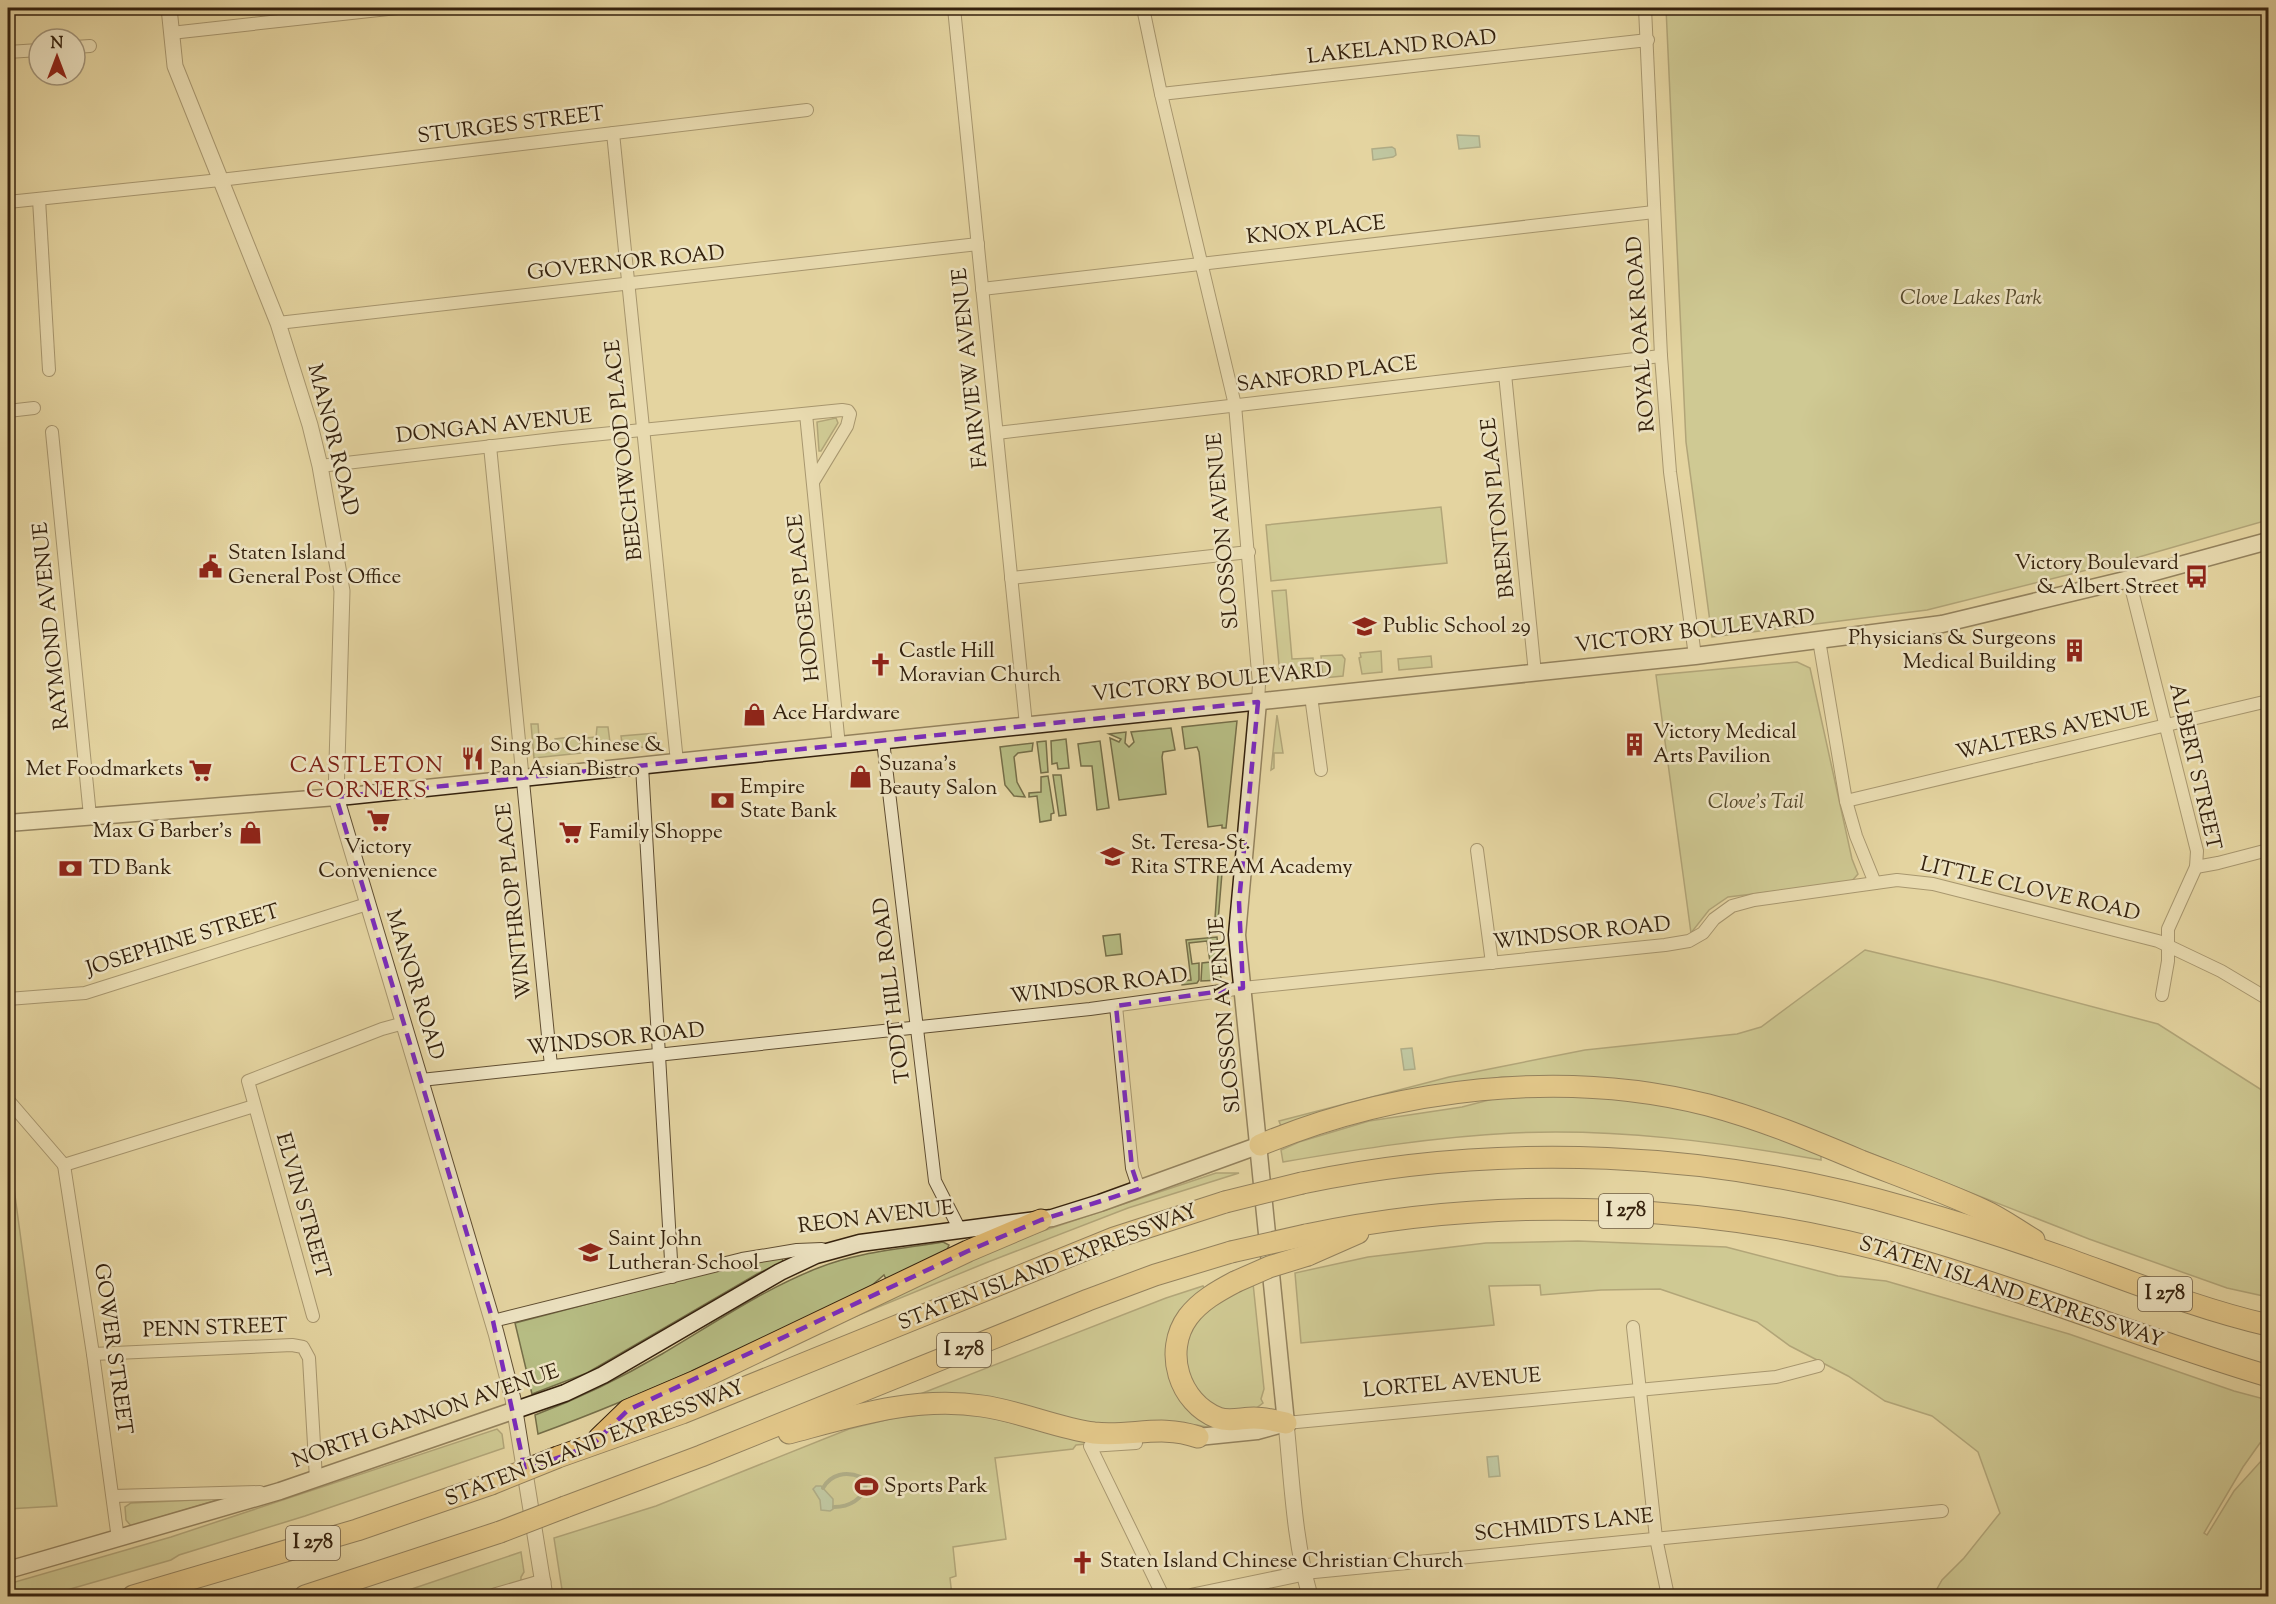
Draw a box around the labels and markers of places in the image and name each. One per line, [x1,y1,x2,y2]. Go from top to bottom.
place label: Staten Island General Post Office [228,539,401,593]
place label: Victory Boulevard & Albert Street [2015,549,2179,603]
public building icon: Staten Island General Post Office [197,553,223,579]
bus stop icon: Victory Boulevard & Albert Street [2184,563,2210,589]
place label: Public School 29 [1383,612,1531,642]
school or university icon: Public School 29 [1352,614,1378,640]
place label: Physicians & Surgeons Medical Building [1848,624,2056,678]
place label: Castle Hill Moravian Church [899,637,1061,691]
building icon: Physicians & Surgeons Medical Building [2061,638,2087,664]
church icon: Castle Hill Moravian Church [868,651,894,677]
place label: Ace Hardware [772,699,900,729]
shop icon: Ace Hardware [741,701,767,727]
place label: Victory Medical Arts Pavilion [1653,718,1797,772]
place label: Sing Bo Chinese & Pan Asian Bistro [490,731,664,785]
building icon: Victory Medical Arts Pavilion [1622,732,1648,758]
restaurant icon: Sing Bo Chinese & Pan Asian Bistro [459,745,485,771]
place label: Suzana's Beauty Salon [879,750,997,804]
place label: Met Foodmarkets [26,755,183,785]
supermarket icon: Met Foodmarkets [188,757,214,783]
shop icon: Suzana's Beauty Salon [848,764,874,790]
place label: Empire State Bank [740,773,838,827]
bank icon: Empire State Bank [709,787,735,813]
supermarket icon: Victory Convenience [365,807,391,833]
place label: Max G Barber's [93,817,232,847]
place label: Family Shoppe [589,818,723,848]
shop icon: Max G Barber's [237,819,263,845]
supermarket icon: Family Shoppe [558,820,584,846]
place label: St. Teresa-St. Rita STREAM Academy [1131,829,1353,883]
place label: Victory Convenience [318,833,438,887]
school or university icon: St. Teresa-St. Rita STREAM Academy [1100,843,1126,869]
place label: TD Bank [89,854,172,884]
bank icon: TD Bank [58,856,84,882]
place label: Saint John Lutheran School [608,1225,759,1279]
school or university icon: Saint John Lutheran School [577,1239,603,1265]
place label: Sports Park [884,1472,988,1502]
sports icon: Sports Park [853,1474,879,1500]
place label: Staten Island Chinese Christian Church [1100,1547,1464,1577]
church icon: Staten Island Chinese Christian Church [1069,1549,1095,1575]

